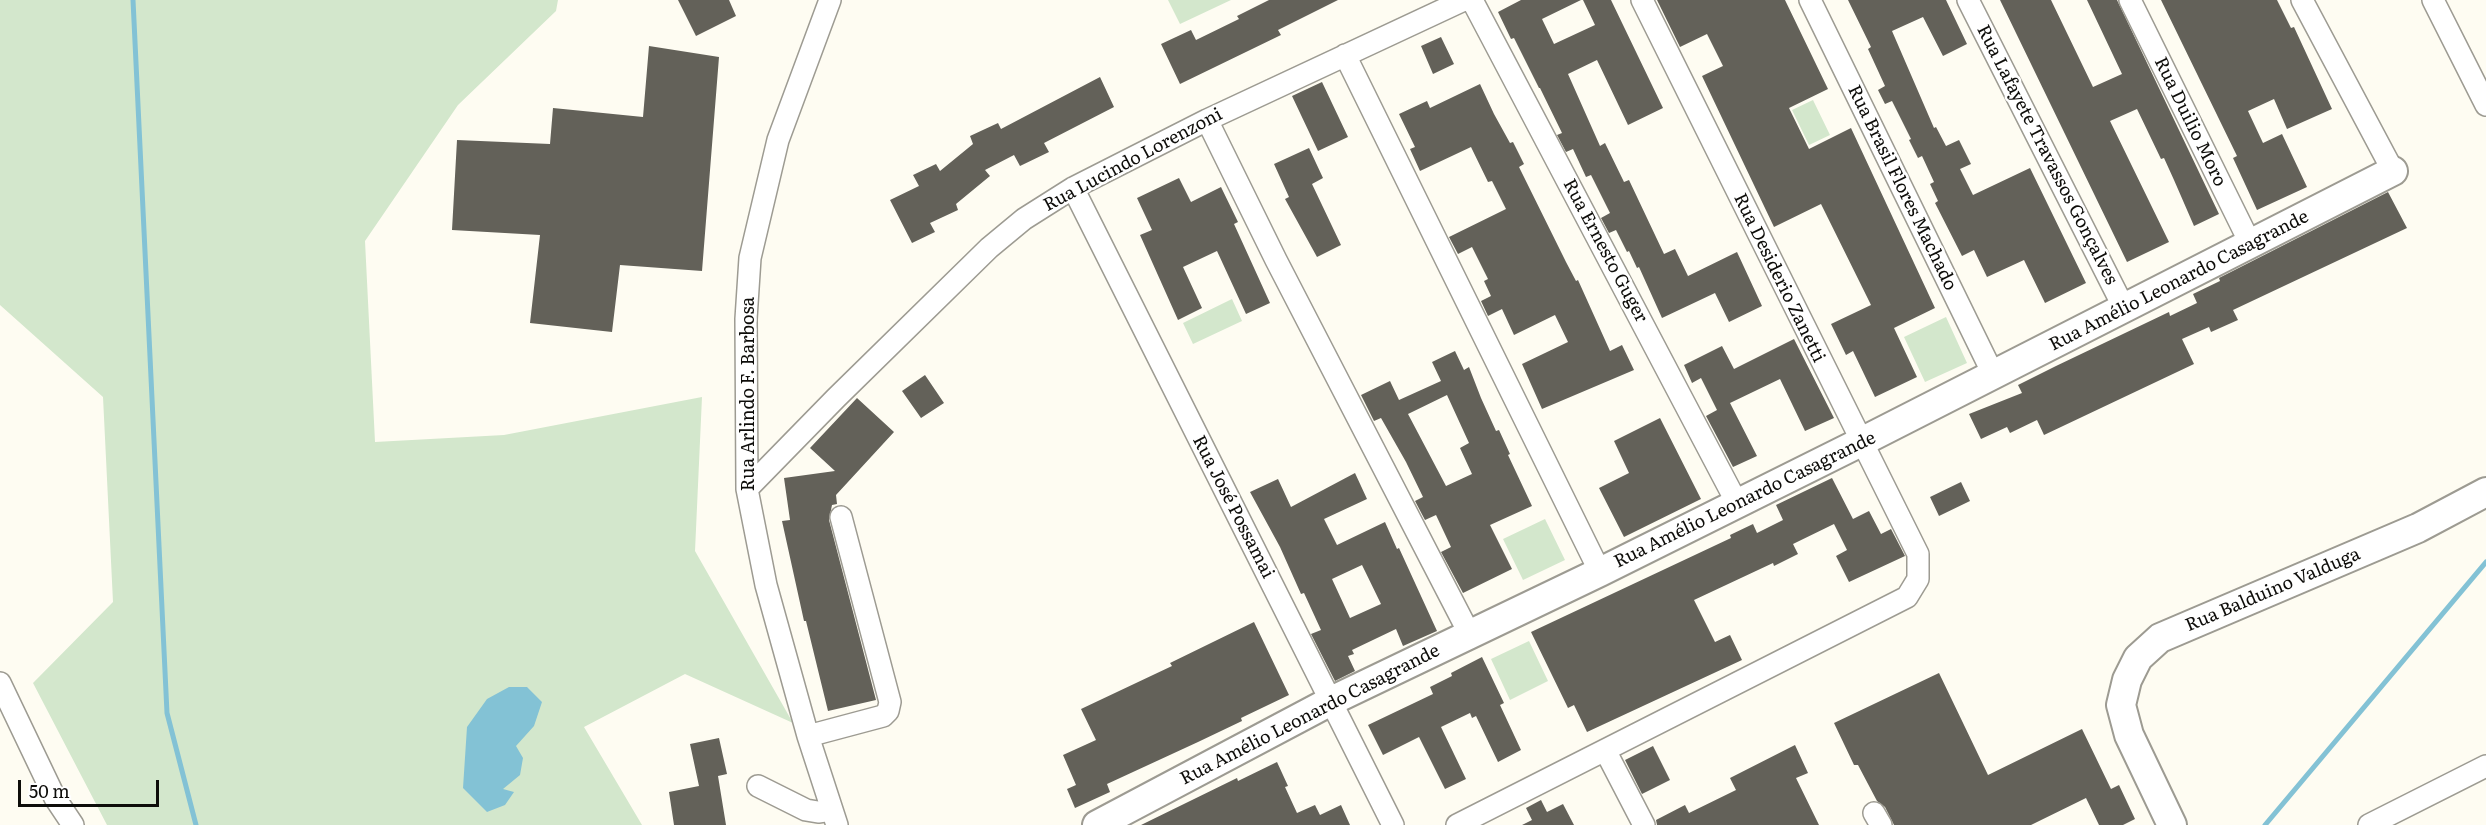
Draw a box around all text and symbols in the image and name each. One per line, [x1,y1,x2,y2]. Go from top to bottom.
street label: Rua Lafayete Travassos Gonçalves [1972,22,2122,288]
street label: Rua Duilio Moro [2149,54,2231,190]
street label: Rua Brasil Flores Machado [1843,82,1961,294]
street label: Rua Lucindo Lorenzoni [1040,104,1226,216]
street label: Rua Ernesto Guger [1558,176,1652,326]
street label: Rua Desiderio Zanetti [1729,190,1829,366]
street label: Rua Amélio Leonardo Casagrande [2046,206,2312,356]
street label: Rua Arlindo F. Barbosa [738,297,760,491]
street label: Rua Amélio Leonardo Casagrande [1611,427,1879,573]
street label: Rua José Possamai [1188,432,1278,582]
street label: Rua Balduino Valduga [2182,543,2364,637]
street label: Rua Amélio Leonardo Casagrande [1177,640,1443,790]
scale bar [21,768,162,806]
text: 50 m [29,777,70,804]

